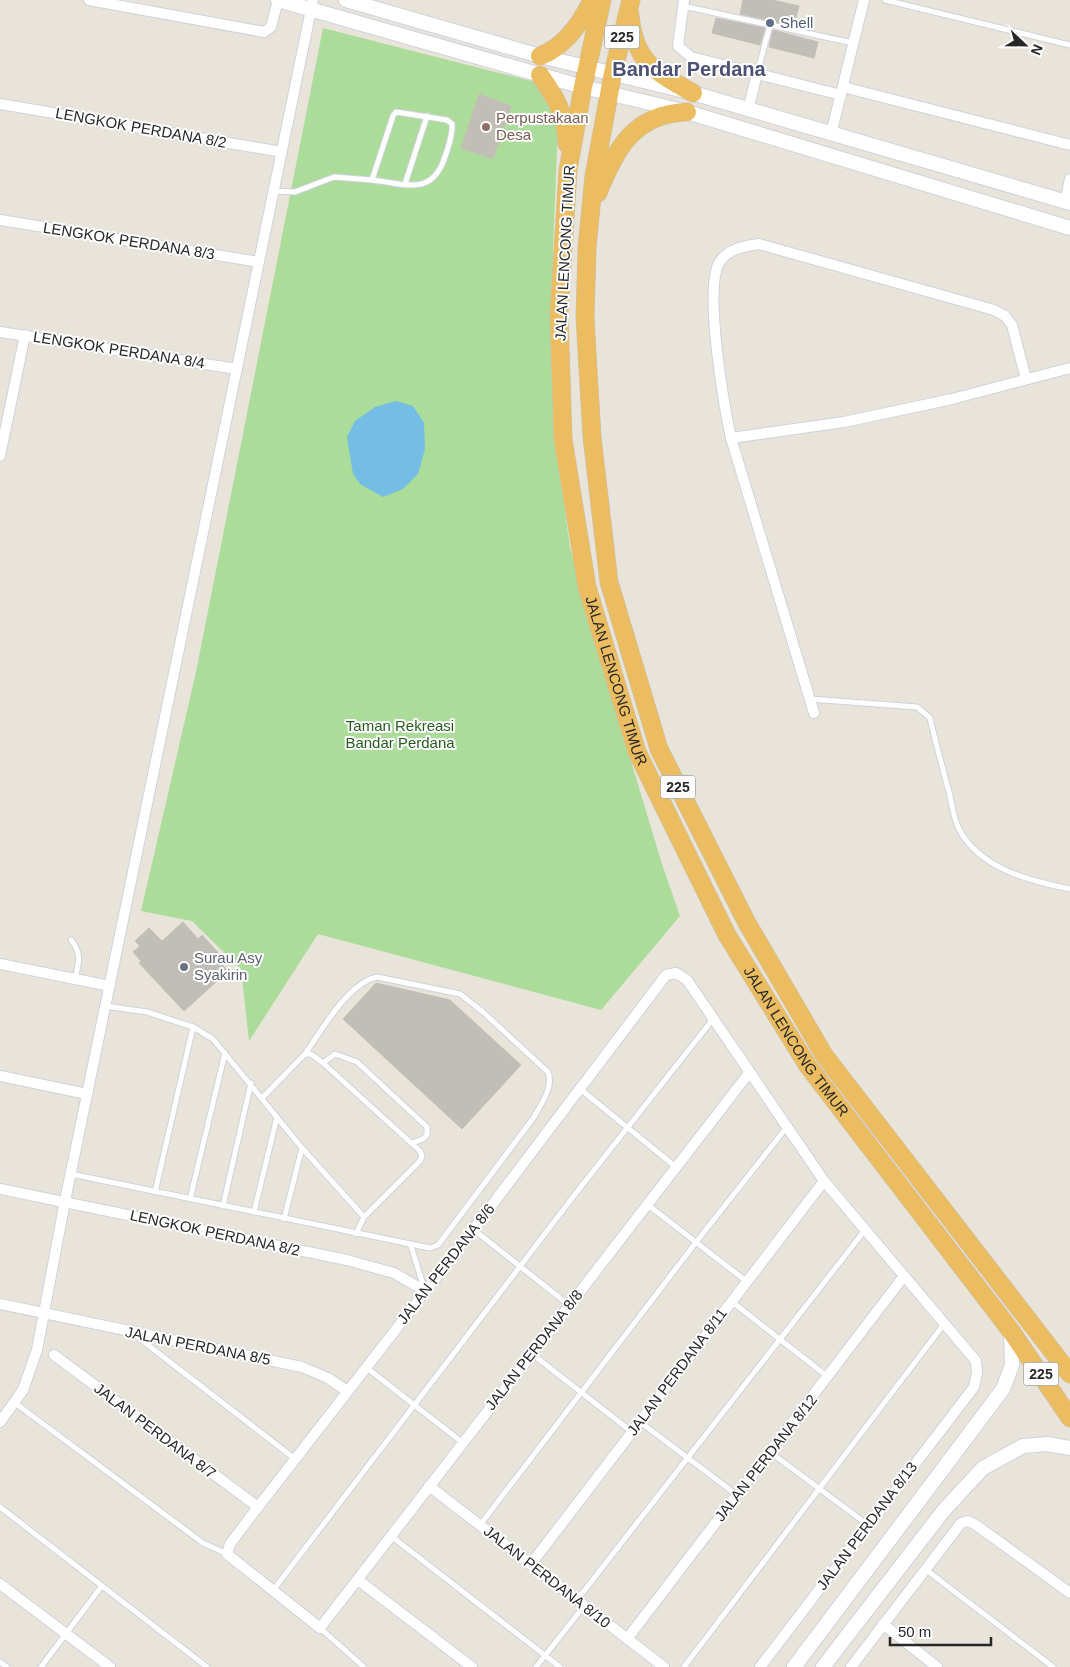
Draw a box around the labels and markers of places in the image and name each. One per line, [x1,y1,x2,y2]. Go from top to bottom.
place label: Shell [780,14,813,31]
marker: Shell [764,17,776,29]
place label: Perpustakaan Desa [496,109,589,143]
marker: Perpustakaan Desa [480,121,492,133]
place label: Surau Asy Syakirin [194,949,263,983]
marker: Surau Asy Syakirin [178,961,190,973]

